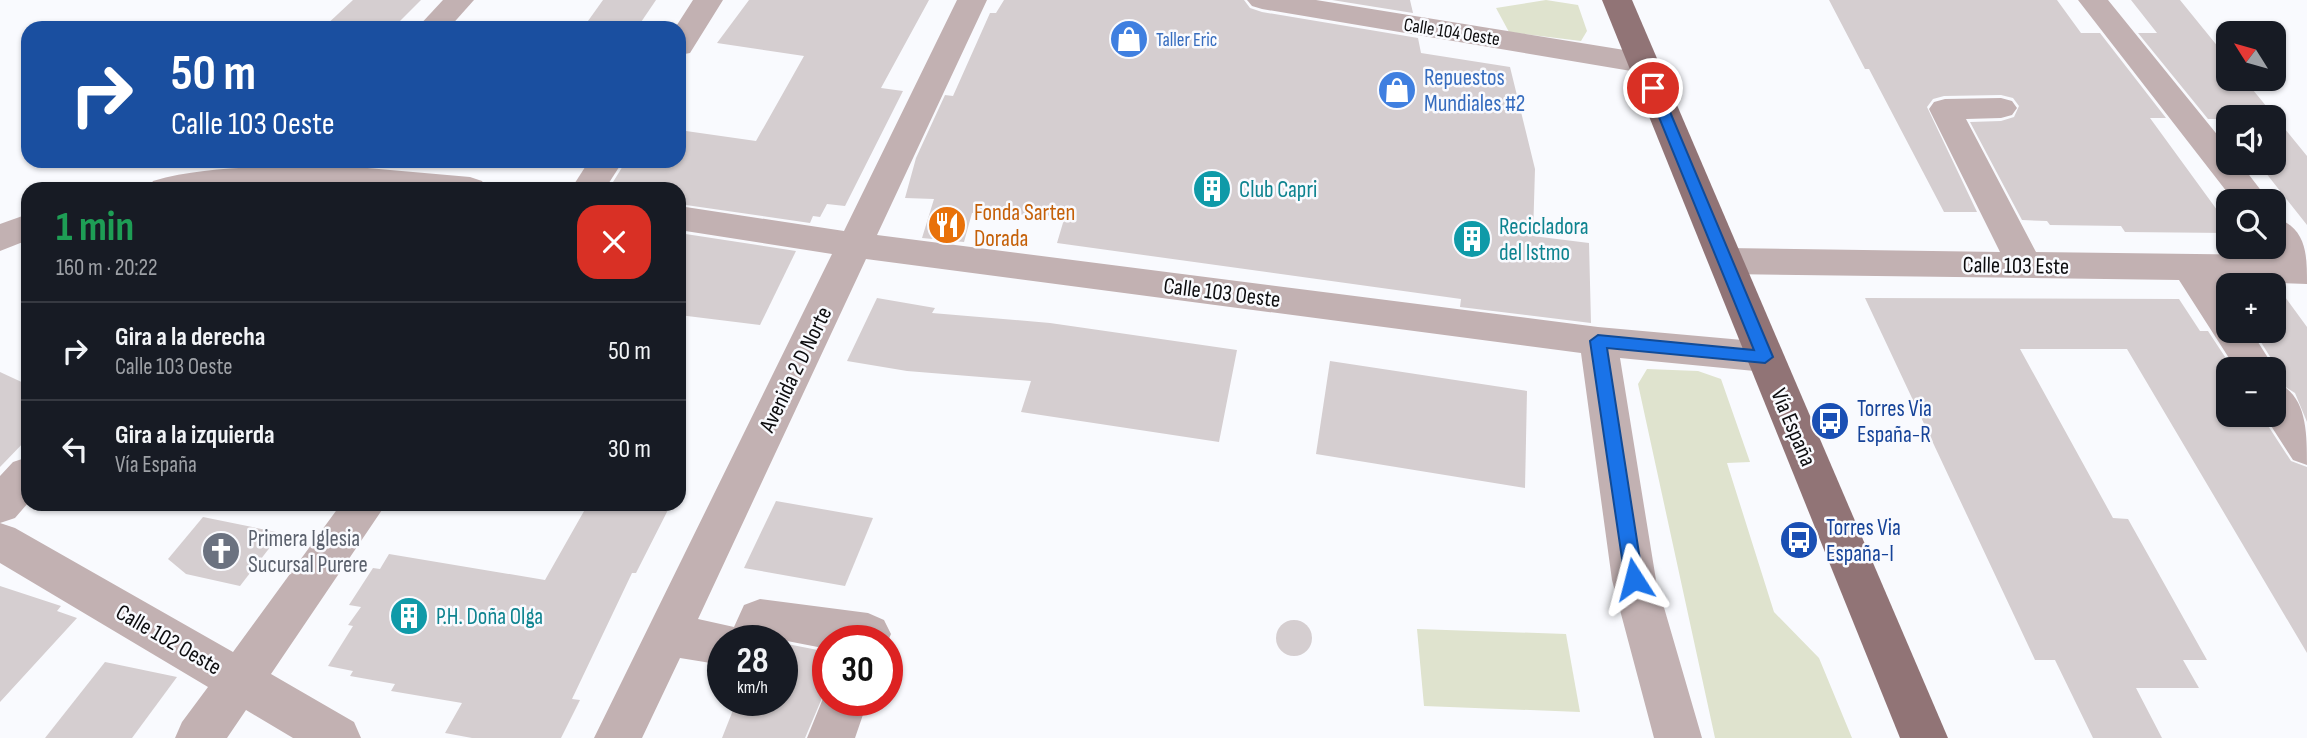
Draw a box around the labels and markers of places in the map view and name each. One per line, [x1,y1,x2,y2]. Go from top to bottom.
shop icon: Taller Eric [1108,18,1150,60]
place label: Taller Eric [1156,29,1217,52]
pin [1623,58,1683,118]
place label: Repuestos Mundiales #2 [1424,64,1525,118]
shop icon: Repuestos Mundiales #2 [1376,69,1418,111]
building icon: Club Capri [1191,168,1233,210]
place label: Club Capri [1239,176,1317,204]
place label: Fonda Sarten Dorada [974,199,1075,253]
restaurant icon: Fonda Sarten Dorada [926,204,968,246]
place label: Recicladora del Istmo [1499,213,1589,267]
building icon: Recicladora del Istmo [1451,218,1493,260]
place label: Torres Via España-R [1857,395,1932,449]
bus stop icon: Torres Via España-R [1809,400,1851,442]
place label: Torres Via España-I [1826,514,1901,568]
bus stop icon: Torres Via España-I [1778,519,1820,561]
place label: Primera Iglesia Sucursal Purere [248,525,368,579]
church icon: Primera Iglesia Sucursal Purere [200,530,242,572]
building icon: P.H. Doña Olga [388,595,430,637]
place label: P.H. Doña Olga [436,603,543,631]

